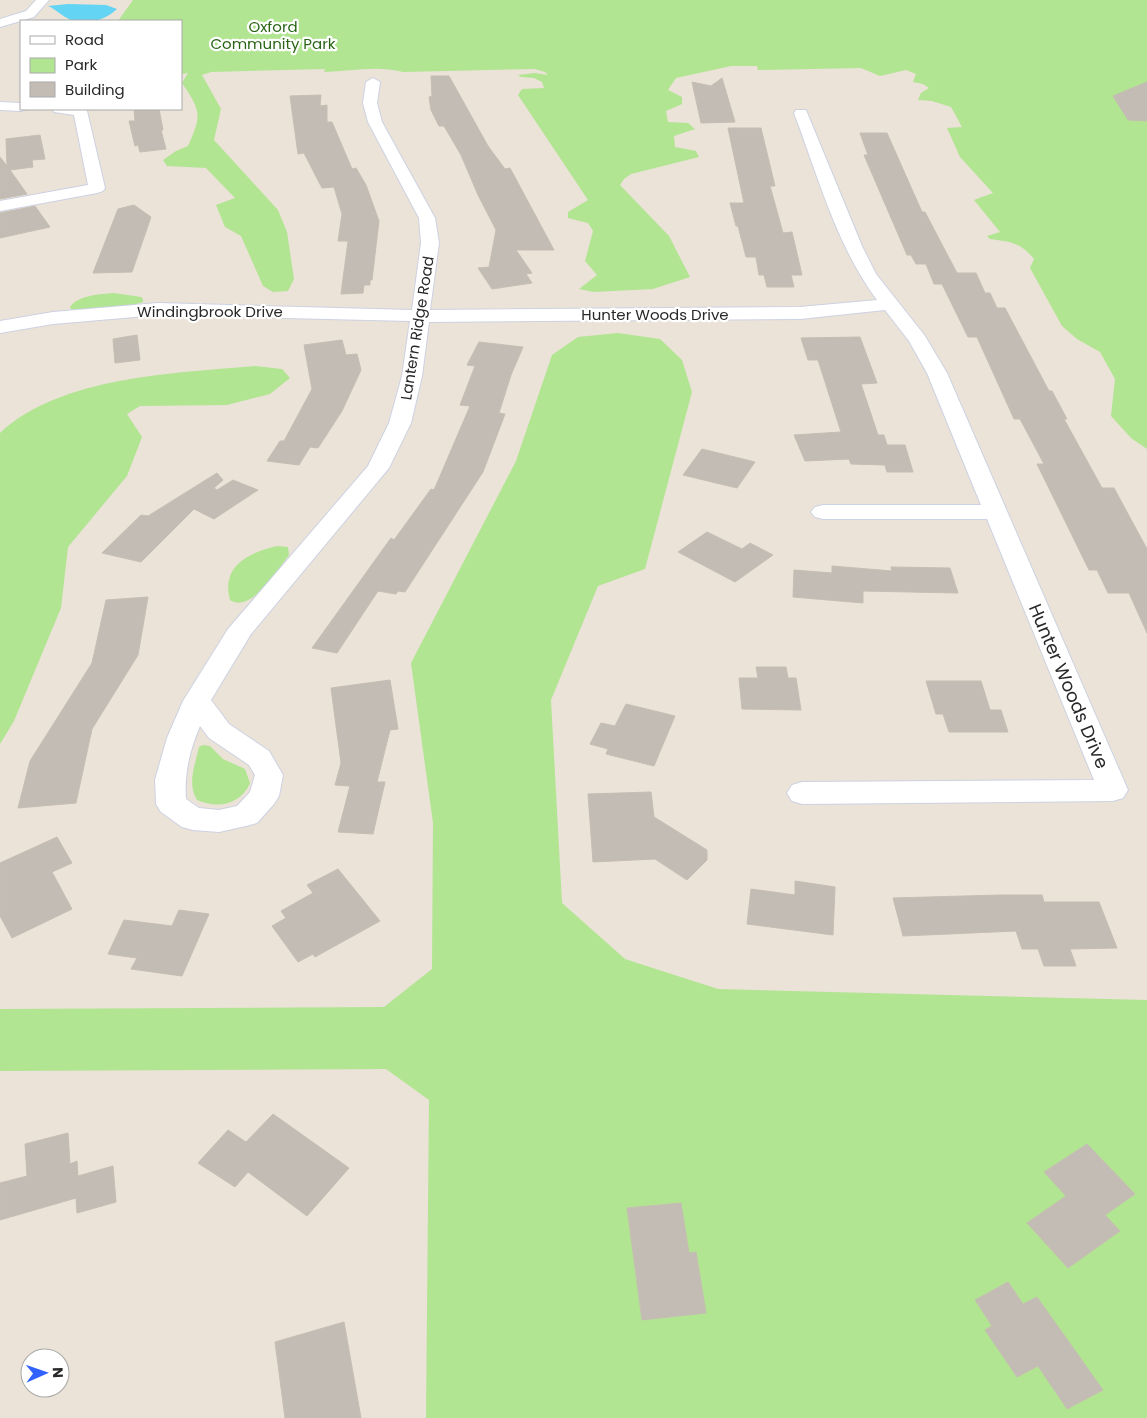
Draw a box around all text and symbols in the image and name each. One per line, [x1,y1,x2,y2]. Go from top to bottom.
park label: Oxford Community Park [210,16,336,54]
legend [20,20,182,110]
text: Road [65,29,104,50]
text: Park [65,54,97,75]
text: Building [65,79,125,100]
street label: Lantern Ridge Road [395,254,439,402]
street label: Windingbrook Drive [137,301,283,322]
street label: Hunter Woods Drive [581,304,729,325]
street label: Hunter Woods Drive [1023,600,1115,772]
north arrow [20,1348,70,1398]
text: N [48,1367,68,1378]

